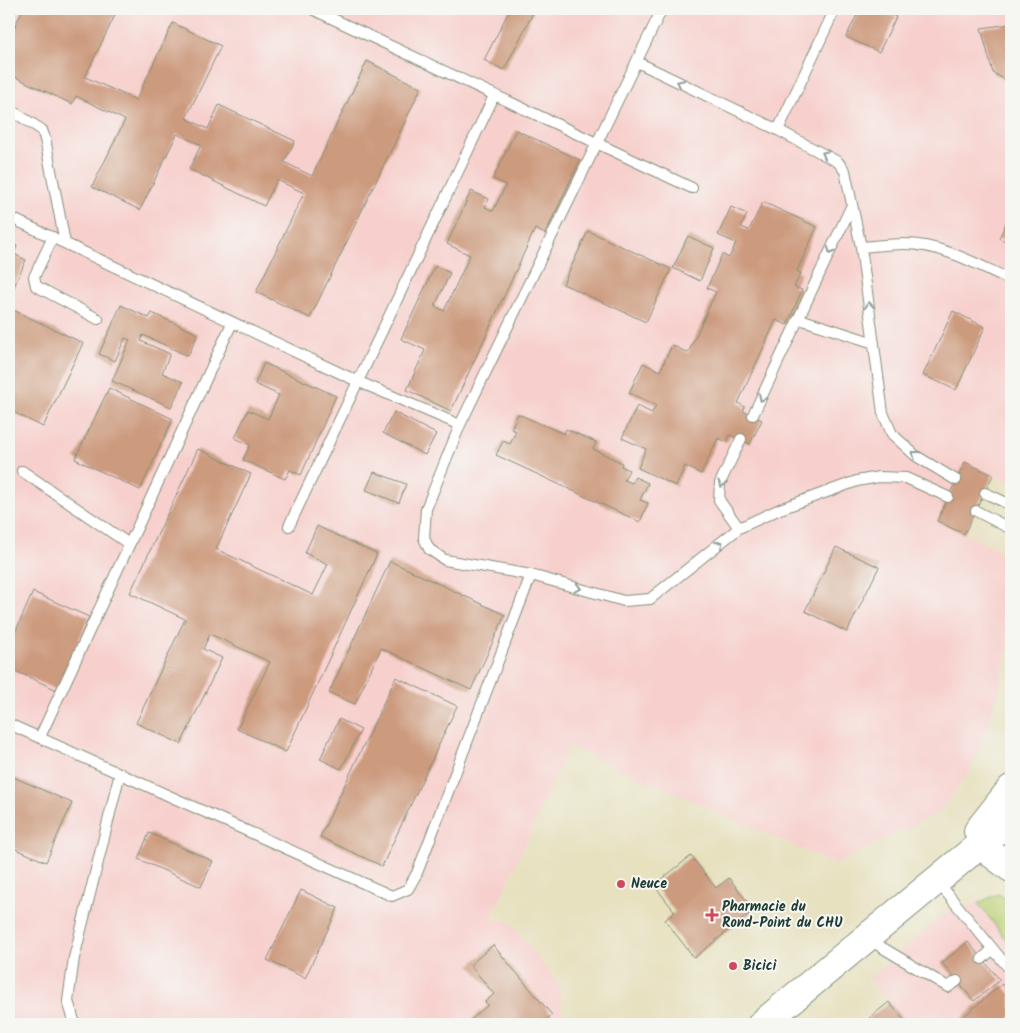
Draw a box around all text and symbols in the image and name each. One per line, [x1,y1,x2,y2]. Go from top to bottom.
one-way arrow [676,79,685,89]
one-way arrow [822,151,831,161]
one-way arrow [827,246,837,255]
one-way arrow [864,301,875,309]
one-way arrow [758,393,768,402]
one-way arrow [912,452,921,460]
one-way arrow [717,479,728,488]
one-way arrow [714,541,723,549]
one-way arrow [574,583,582,593]
place label: Neuce [631,873,667,895]
marker: Neuce [615,878,627,890]
place label: Pharmacie du Rond-Point du CHU [722,896,843,934]
marker: Pharmacie du Rond-Point du CHU [706,909,718,921]
place label: Bicici [743,955,777,977]
marker: Bicici [727,960,739,972]

